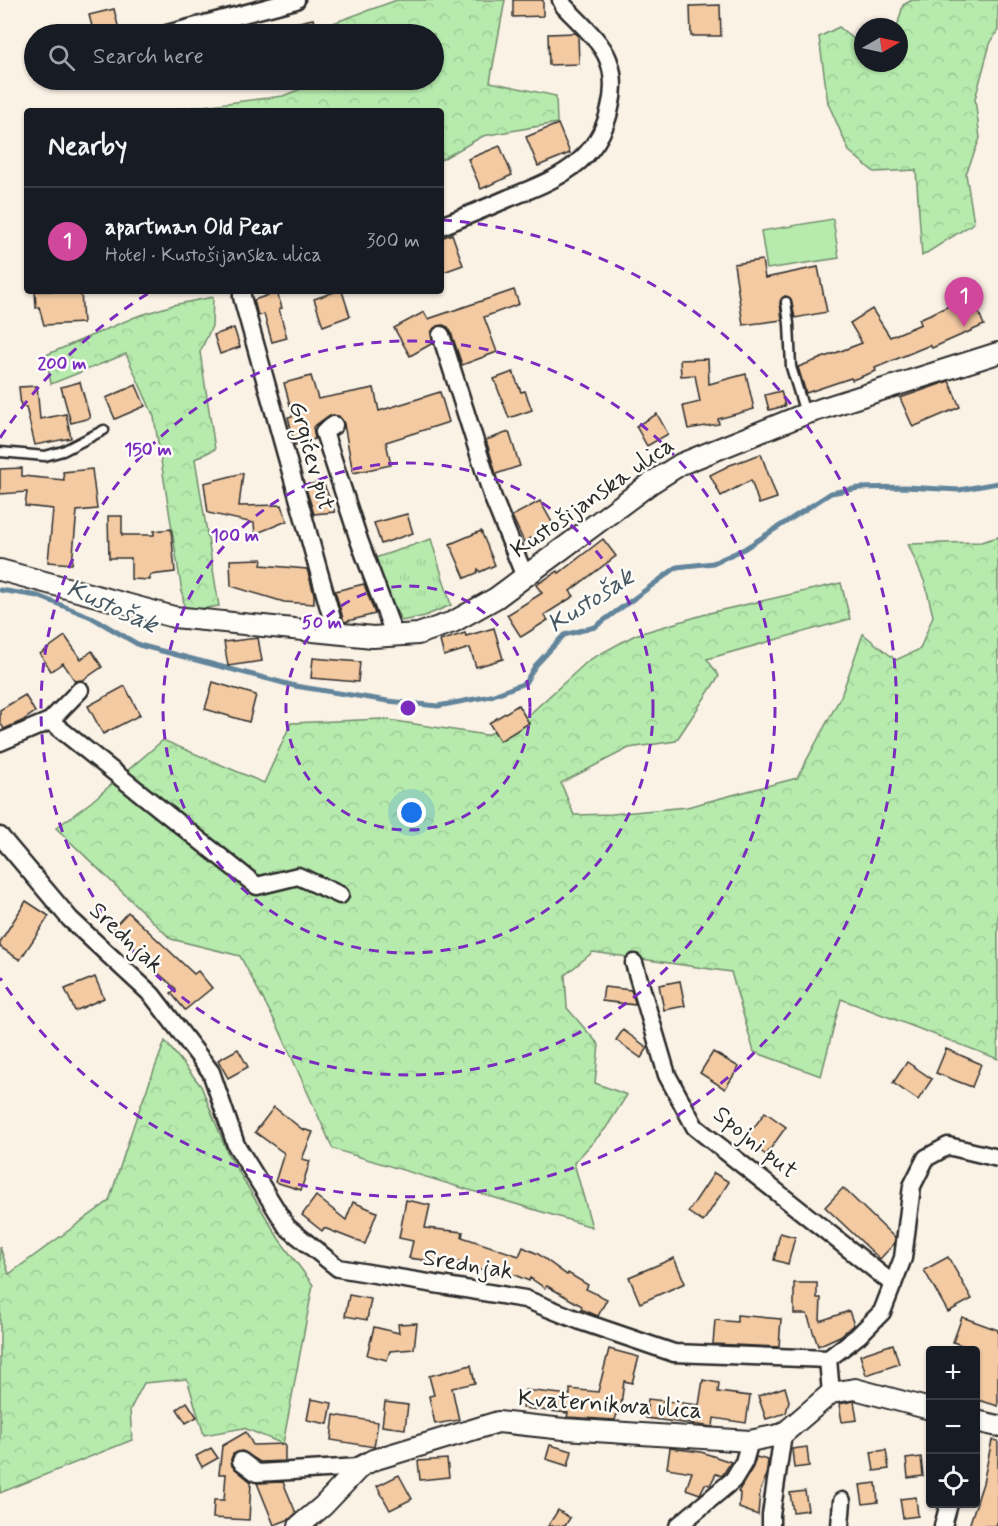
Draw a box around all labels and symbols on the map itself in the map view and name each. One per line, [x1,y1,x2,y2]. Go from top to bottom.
north arrow [854,18,908,72]
pin: 1 [944,278,984,327]
text: 200 m [37,352,87,376]
street label: Grgićev put [279,398,341,515]
street label: Kustošijanska ulica [505,430,681,566]
text: 150 m [124,438,172,462]
text: 100 m [211,524,259,548]
water label: Kustošak [541,559,642,642]
water label: Kustošak [61,572,165,643]
text: 50 m [302,611,342,635]
centre of rings [398,698,418,718]
your location [397,798,426,827]
street label: Srednjak [82,896,170,980]
street label: Spojni put [706,1100,804,1186]
street label: Srednjak [421,1243,516,1287]
street label: Kvaternikova ulica [517,1383,703,1427]

